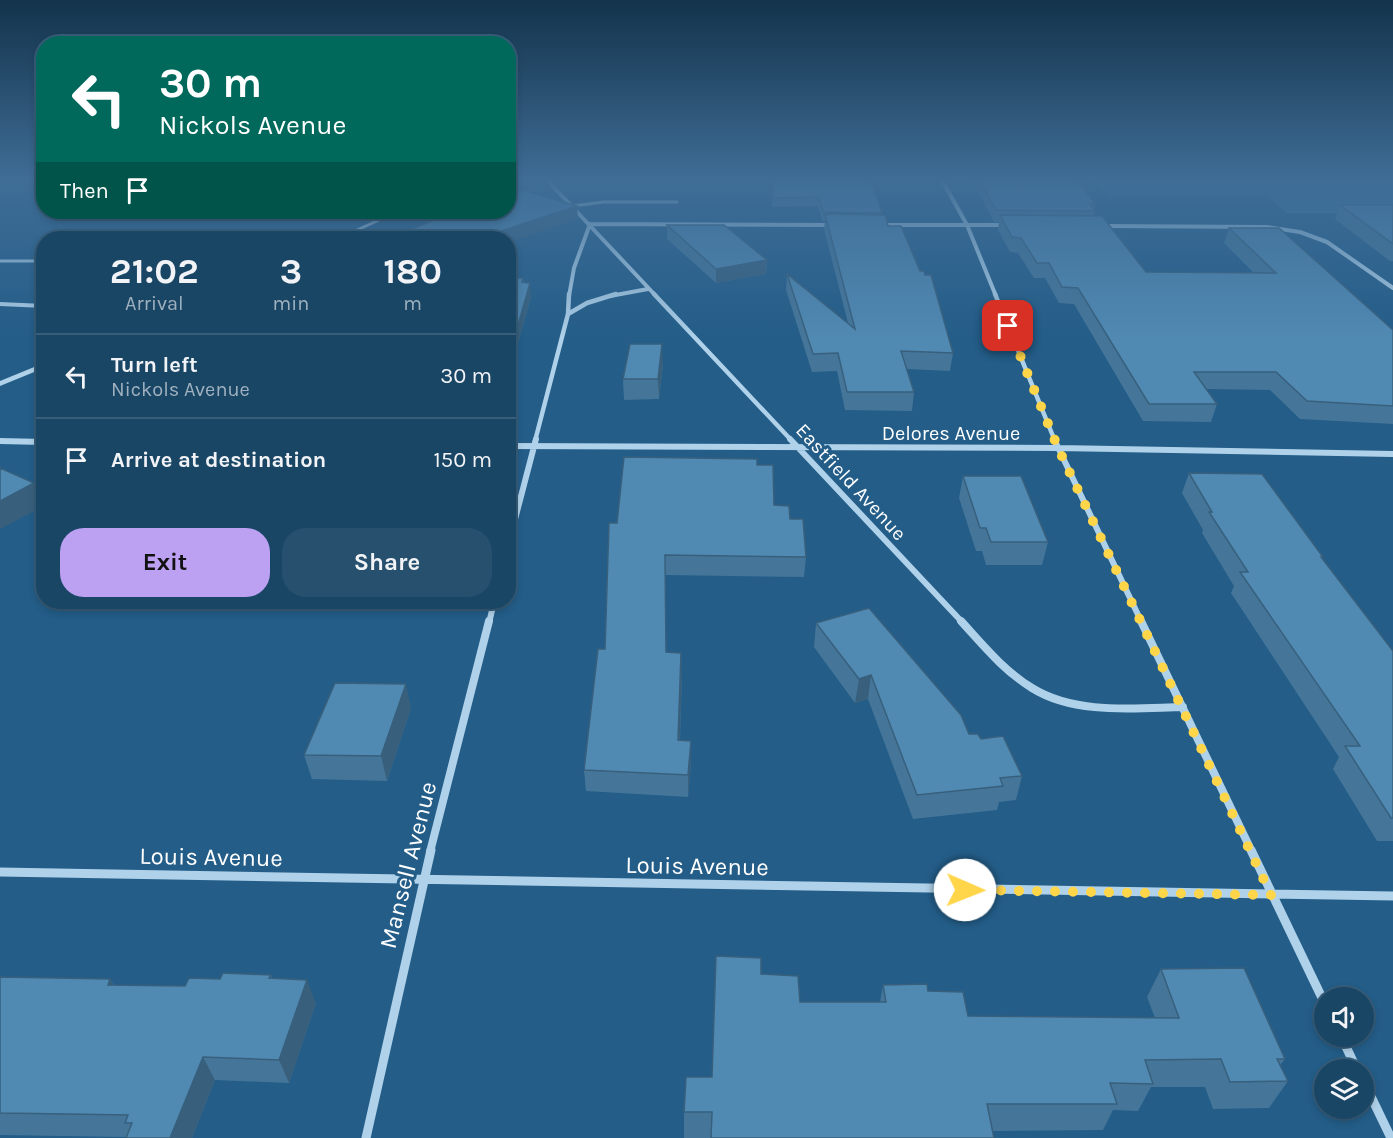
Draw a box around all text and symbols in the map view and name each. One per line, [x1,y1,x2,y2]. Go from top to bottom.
text: 30 m [159,58,262,108]
icon: left [60,60,138,138]
text: Nickols Avenue [159,109,346,141]
icon: arrive [121,174,154,207]
text: Then [60,178,109,204]
text: 21:02 [110,250,199,292]
text: 3 [280,250,302,292]
text: 180 [383,250,442,292]
text: Arrival [125,292,184,315]
text: min [273,292,309,315]
text: m [403,292,422,315]
pin [982,300,1033,351]
icon: arrive [991,309,1024,342]
text: Turn left [111,352,198,378]
icon: left [60,360,93,393]
text: 30 m [440,363,492,389]
text: Nickols Avenue [111,378,250,401]
street label: Eastfield Avenue [791,419,911,545]
street label: Delores Avenue [882,422,1020,445]
icon: arrive [60,444,93,477]
text: Arrive at destination [111,447,326,473]
text: 150 m [433,447,492,473]
button: Exit [60,528,270,597]
button: Share [282,528,492,597]
street label: Mansell Avenue [374,779,442,951]
street label: Louis Avenue [139,842,283,872]
street label: Louis Avenue [625,851,769,881]
position arrow [933,858,997,922]
map controls [1314,987,1374,1119]
button: sound [1314,987,1374,1047]
button: layers [1314,1059,1374,1119]

